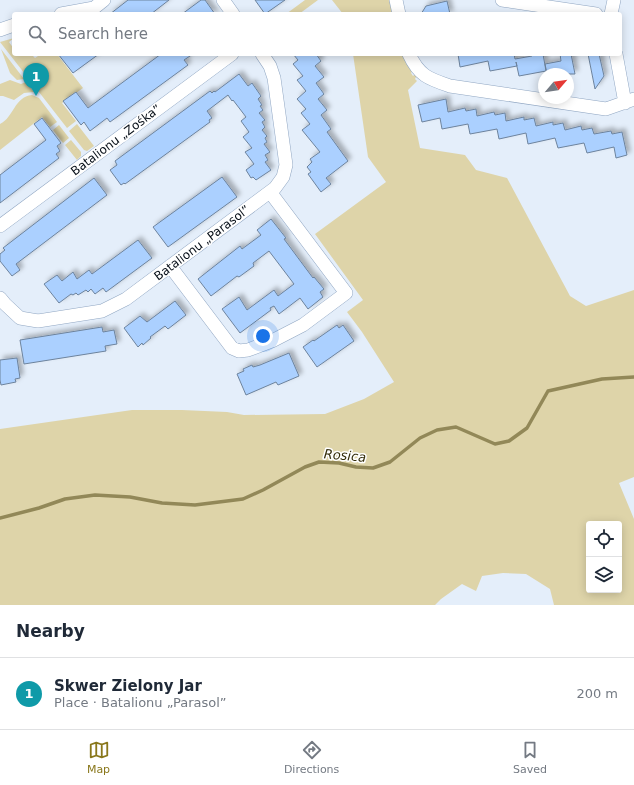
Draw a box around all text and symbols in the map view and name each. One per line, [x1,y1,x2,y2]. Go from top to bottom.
search box [12,12,622,56]
icon: search [26,23,48,45]
text: Search here [58,25,148,43]
pin: 1 [23,63,49,96]
north arrow [538,68,574,104]
street label: Batalionu „Zośka” [68,102,164,178]
street label: Batalionu „Parasol” [151,203,253,283]
your location [253,326,273,346]
water label: Rosica [323,446,367,465]
map controls [586,521,622,593]
button: locate [586,521,622,557]
button: layers [586,557,622,593]
text: Nearby [16,621,85,641]
text: Skwer Zielony Jar [54,677,202,695]
text: 1 [24,686,34,701]
text: 200 m [576,686,618,701]
text: Place · Batalionu „Parasol” [54,695,227,710]
tab: Map [87,739,110,776]
tab: Directions [284,739,339,776]
tab: Saved [513,739,547,776]

